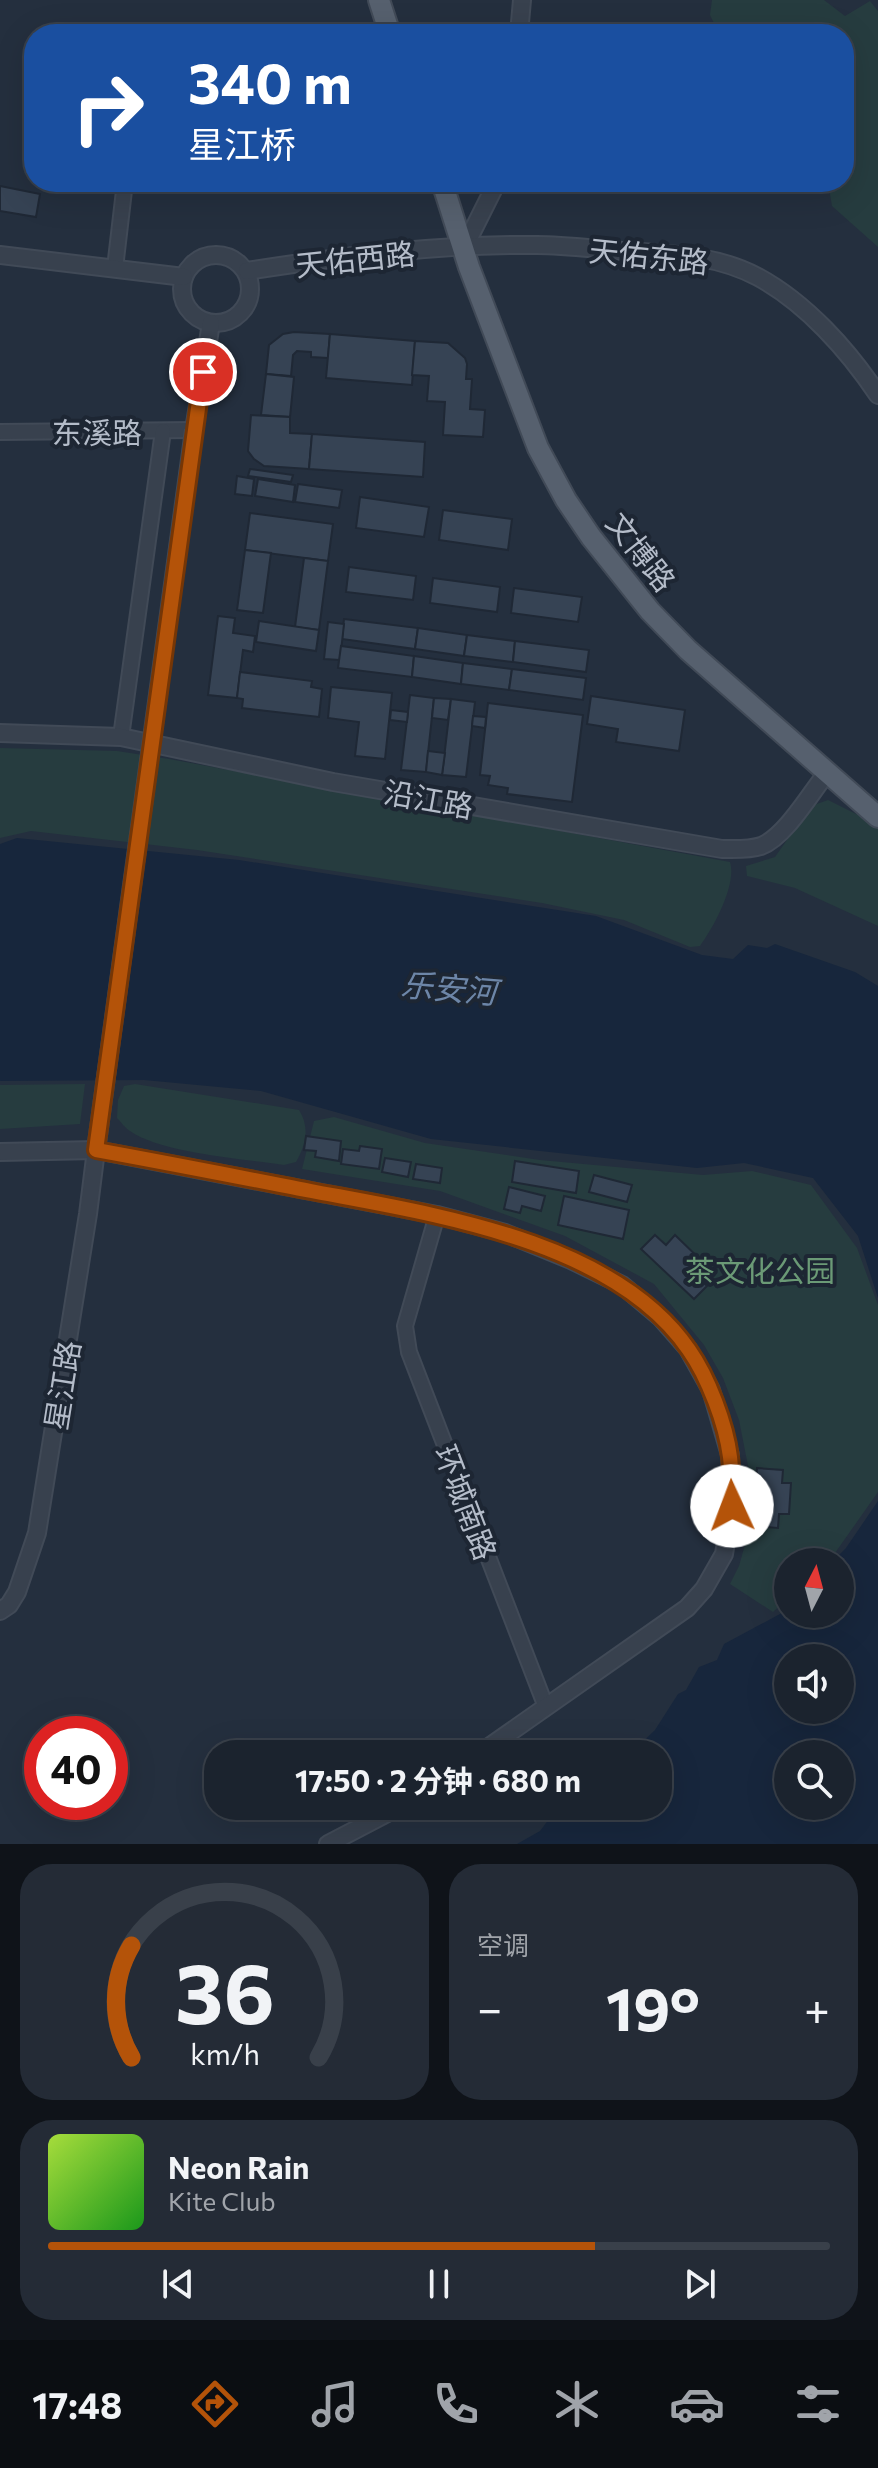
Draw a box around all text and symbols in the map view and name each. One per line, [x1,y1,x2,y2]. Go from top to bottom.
text: 340 m [188,47,352,116]
icon: right [56,56,160,160]
text: 星江桥 [188,121,296,165]
street label: 天佑东路 [587,230,711,280]
street label: 天佑西路 [293,233,417,283]
pin [169,338,237,406]
icon: arrive [181,350,225,394]
street label: 东溪路 [52,413,142,450]
street label: 文博路 [600,504,684,598]
street label: 沿江路 [381,772,477,824]
water label: 乐安河 [399,963,505,1012]
park label: 茶文化公园 [685,1251,835,1288]
street label: 星江路 [36,1338,86,1432]
street label: 环城南路 [428,1439,506,1565]
position arrow [690,1464,774,1548]
north arrow [774,1548,854,1628]
map controls [774,1548,854,1820]
button: sound [774,1644,854,1724]
speed limit sign: 40 [24,1716,128,1820]
button: search [774,1740,854,1820]
text: 17:50 · 2 分钟 · 680 m [295,1761,581,1798]
text: 空调 [477,1929,529,1960]
text: 36 [175,1939,274,2041]
text: 19° [606,1970,700,2043]
text: − [477,1980,502,2034]
text: + [804,1980,830,2034]
text: km/h [190,2036,259,2071]
text: Neon Rain [168,2148,309,2185]
text: Kite Club [168,2185,276,2216]
icon: previous [156,2262,200,2306]
icon: pause [417,2262,461,2306]
icon: next [678,2262,722,2306]
icon: directions [187,2376,243,2432]
icon: music [307,2376,363,2432]
icon: phone [428,2376,484,2432]
icon: climate [549,2376,605,2432]
icon: car [669,2376,725,2432]
icon: filters [790,2376,846,2432]
text: 17:48 [32,2382,122,2426]

